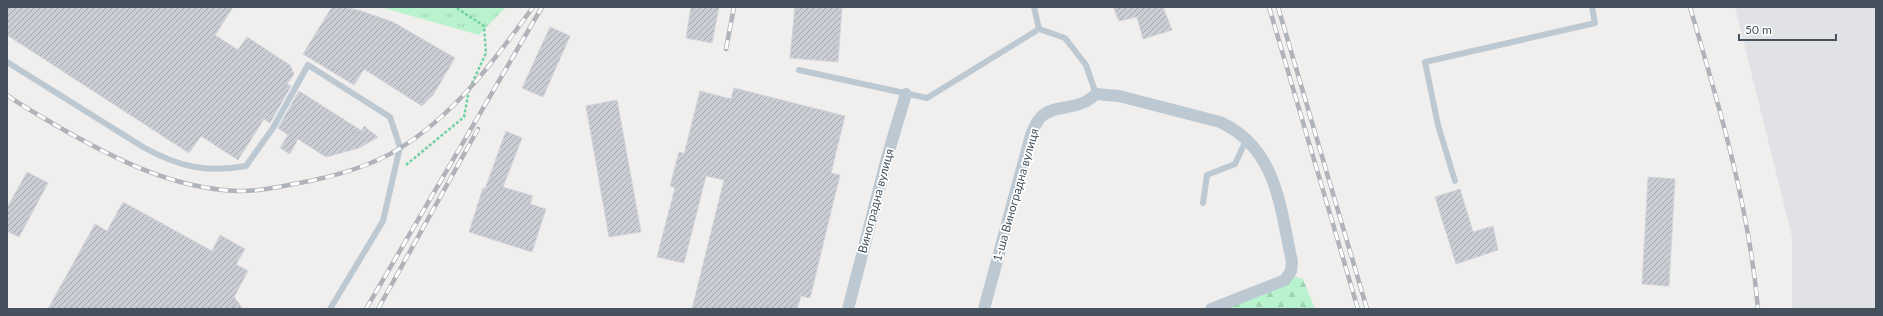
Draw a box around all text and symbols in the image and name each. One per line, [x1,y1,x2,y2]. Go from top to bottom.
scale bar [1739,16,1836,42]
text: 50 m [1745,22,1772,37]
street label: 1-ша Виноградна вулиця [989,126,1042,263]
street label: Виноградна вулиця [854,147,897,255]

